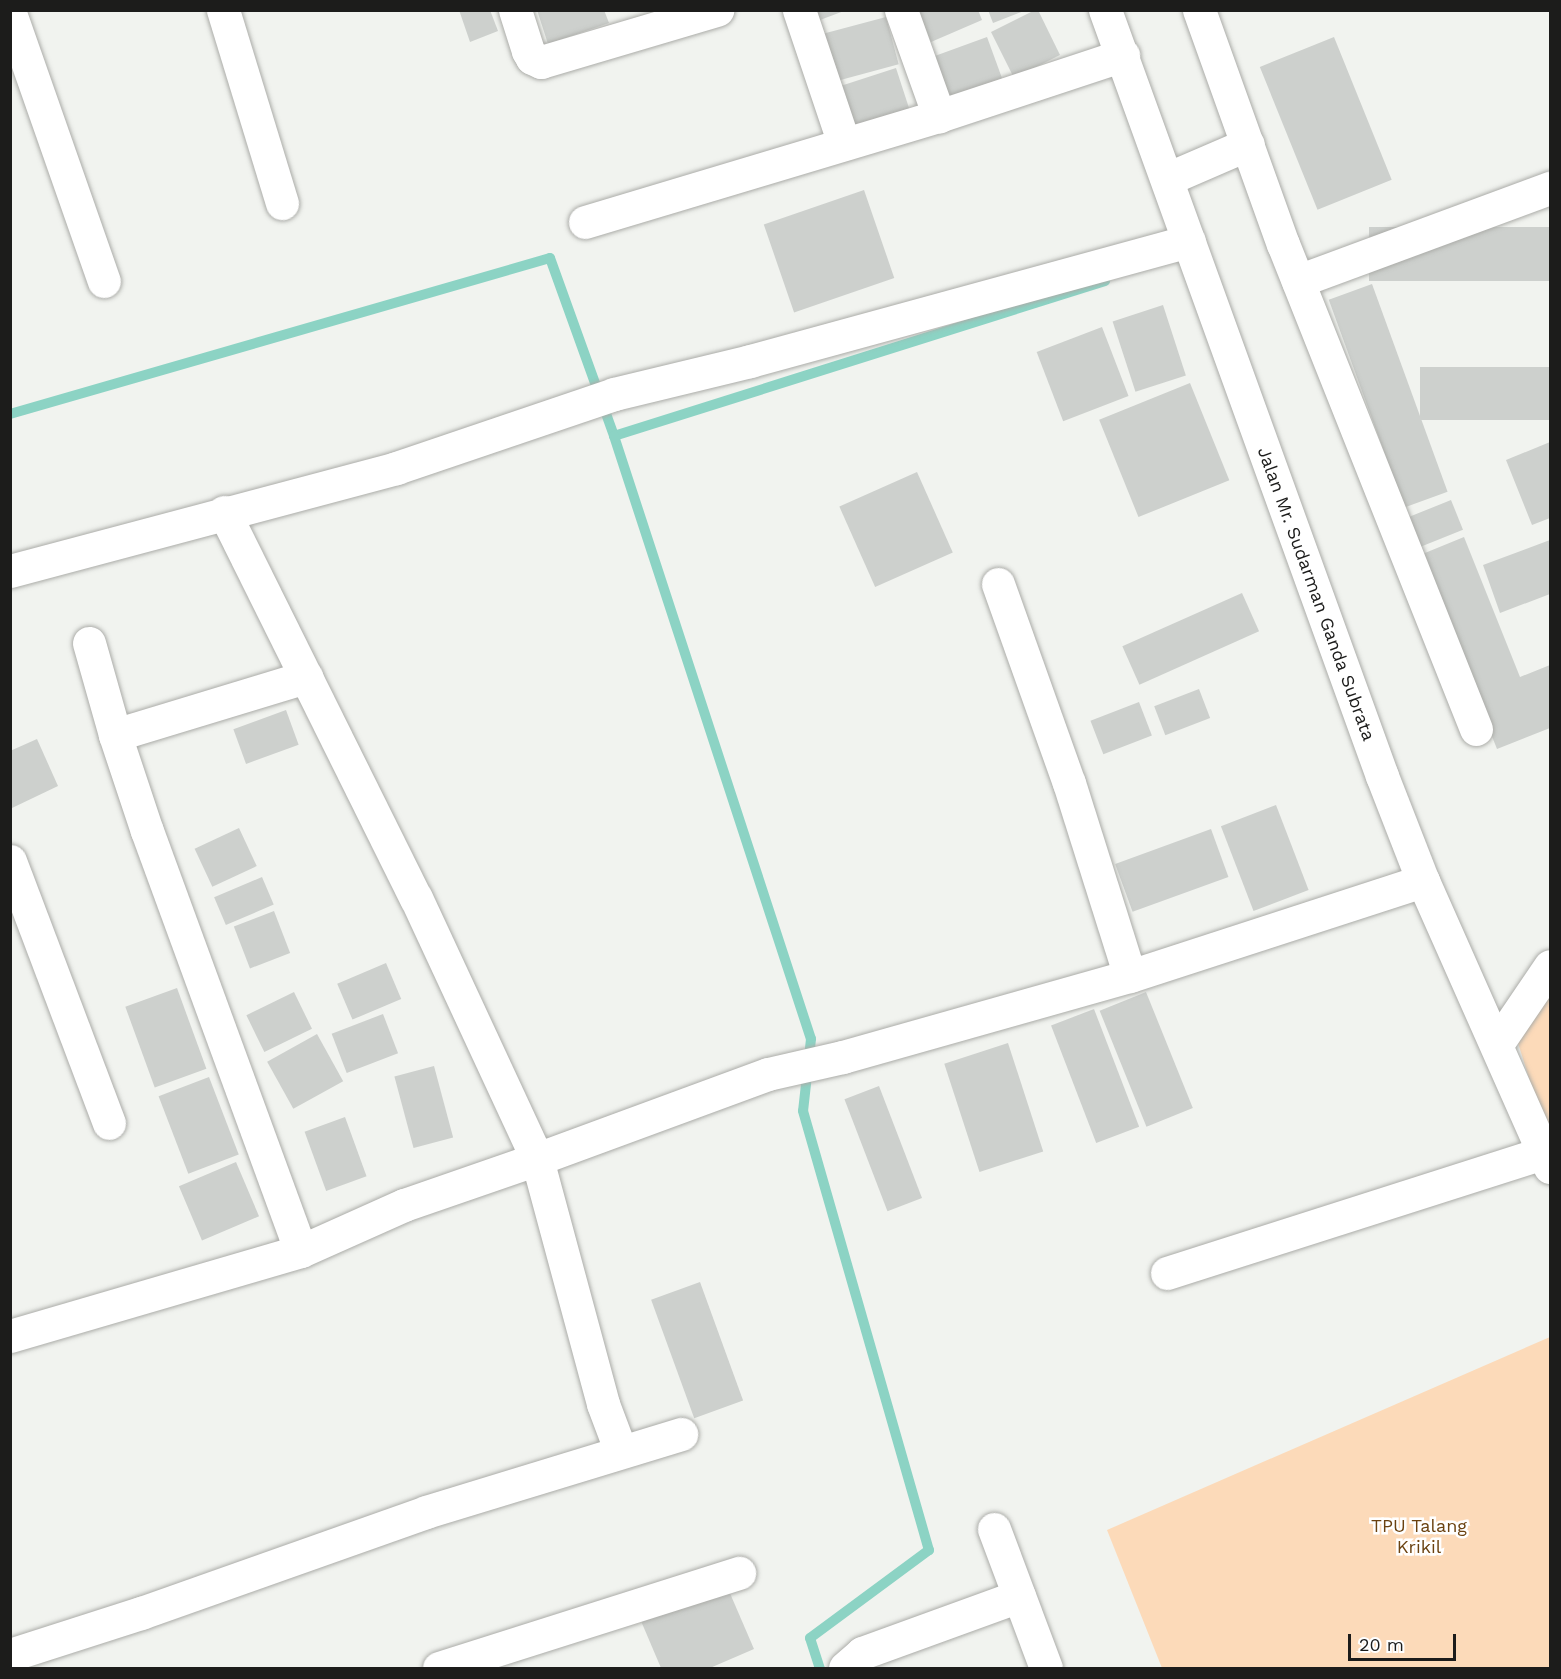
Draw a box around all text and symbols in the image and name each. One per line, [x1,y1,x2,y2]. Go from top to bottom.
street label: Jalan Mr. Sudarman Ganda Subrata [1253,444,1379,744]
park label: TPU Talang Krikil [1371,1516,1467,1558]
scale bar [1351,1622,1459,1660]
text: 20 m [1359,1634,1404,1655]

